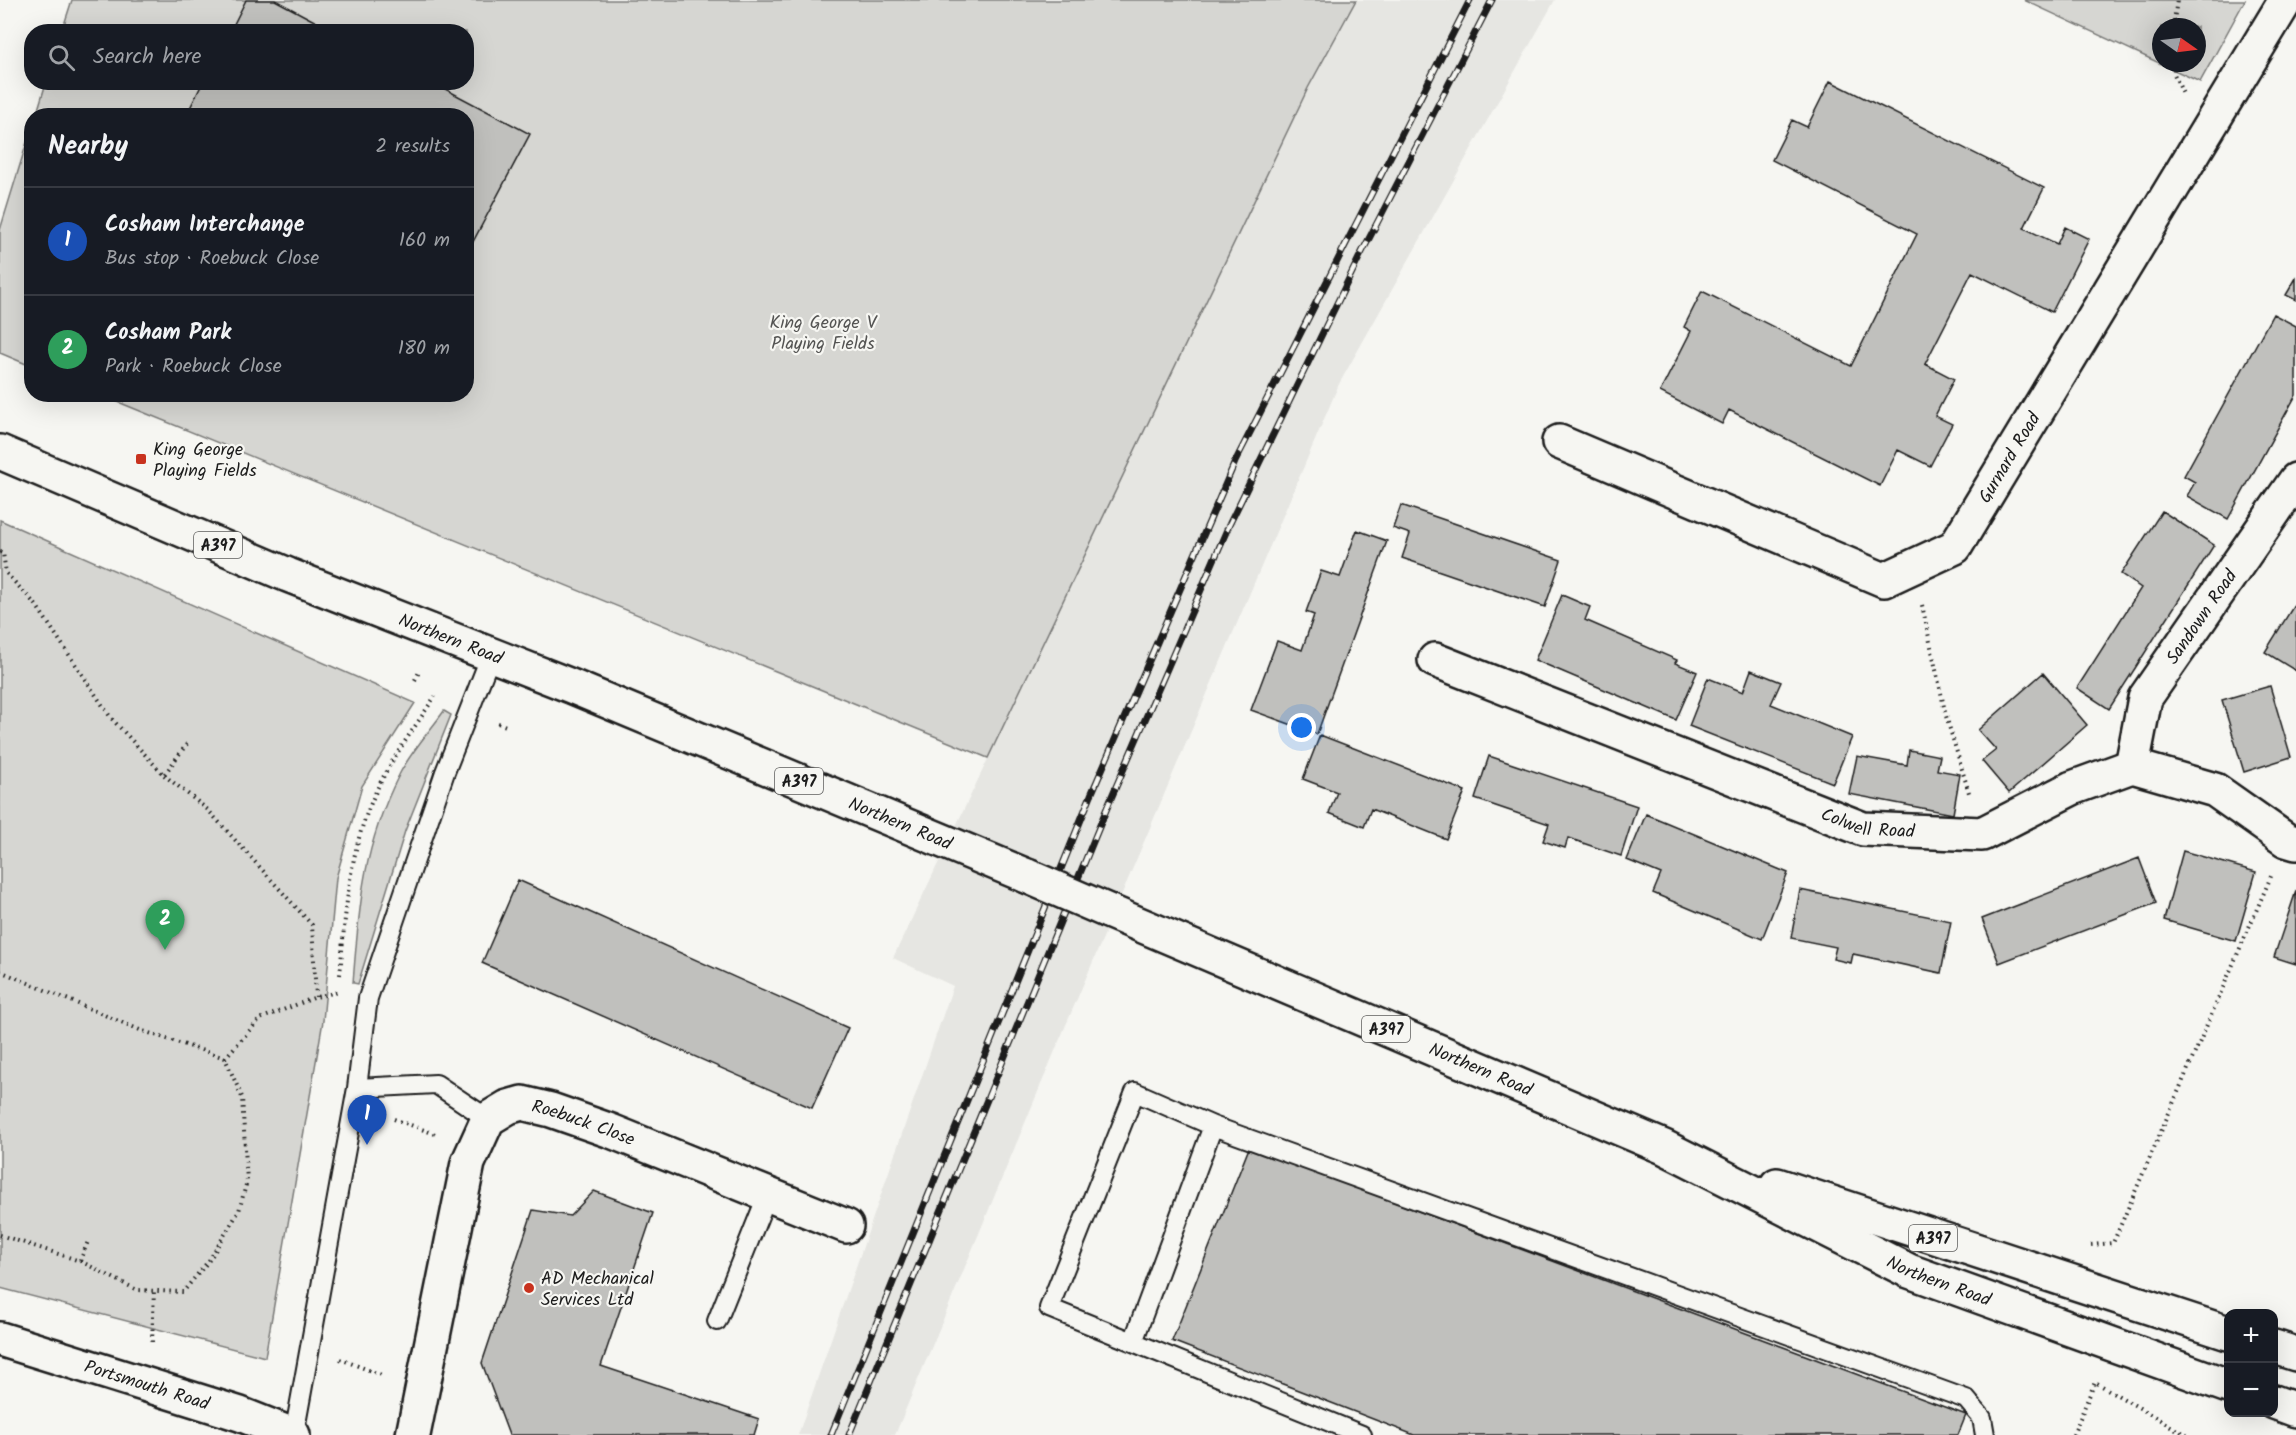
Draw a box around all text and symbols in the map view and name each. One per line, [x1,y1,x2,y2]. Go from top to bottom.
north arrow [2152,18,2206,72]
search box [24,24,474,90]
text: Search here [93,40,201,75]
icon: search [45,41,78,74]
text: Nearby [48,126,128,168]
text: 2 results [375,131,450,163]
text: Cosham Interchange [105,208,304,243]
text: 1 [64,225,71,257]
text: 160 m [399,225,450,257]
text: Bus stop · Roebuck Close [105,243,319,275]
park label: King George V Playing Fields [770,309,878,359]
text: Cosham Park [105,316,231,351]
text: 2 [62,333,73,365]
text: 180 m [398,333,450,365]
text: Park · Roebuck Close [105,351,282,383]
street label: Gurnard Road [1972,406,2050,509]
place label: King George Playing Fields [153,436,257,486]
marker: King George Playing Fields [134,452,148,466]
road number: A397 [194,532,242,558]
street label: Sandown Road [2159,563,2246,671]
street label: Northern Road [394,607,508,674]
your location [1287,713,1316,742]
road number: A397 [775,768,823,794]
street label: Northern Road [843,790,957,860]
street label: Colwell Road [1816,801,1916,847]
pin: 2 [146,900,184,950]
road number: A397 [1362,1016,1410,1042]
street label: Northern Road [1424,1036,1537,1106]
street label: Roebuck Close [528,1093,639,1155]
pin: 1 [348,1096,386,1145]
road number: A397 [1909,1225,1957,1251]
street label: Northern Road [1881,1249,1996,1316]
place label: AD Mechanical Services Ltd [541,1265,655,1315]
marker: AD Mechanical Services Ltd [522,1281,536,1295]
map controls [2224,1309,2278,1417]
button: + [2224,1309,2278,1363]
street label: Portsmouth Road [80,1353,214,1420]
button: − [2224,1363,2278,1417]

